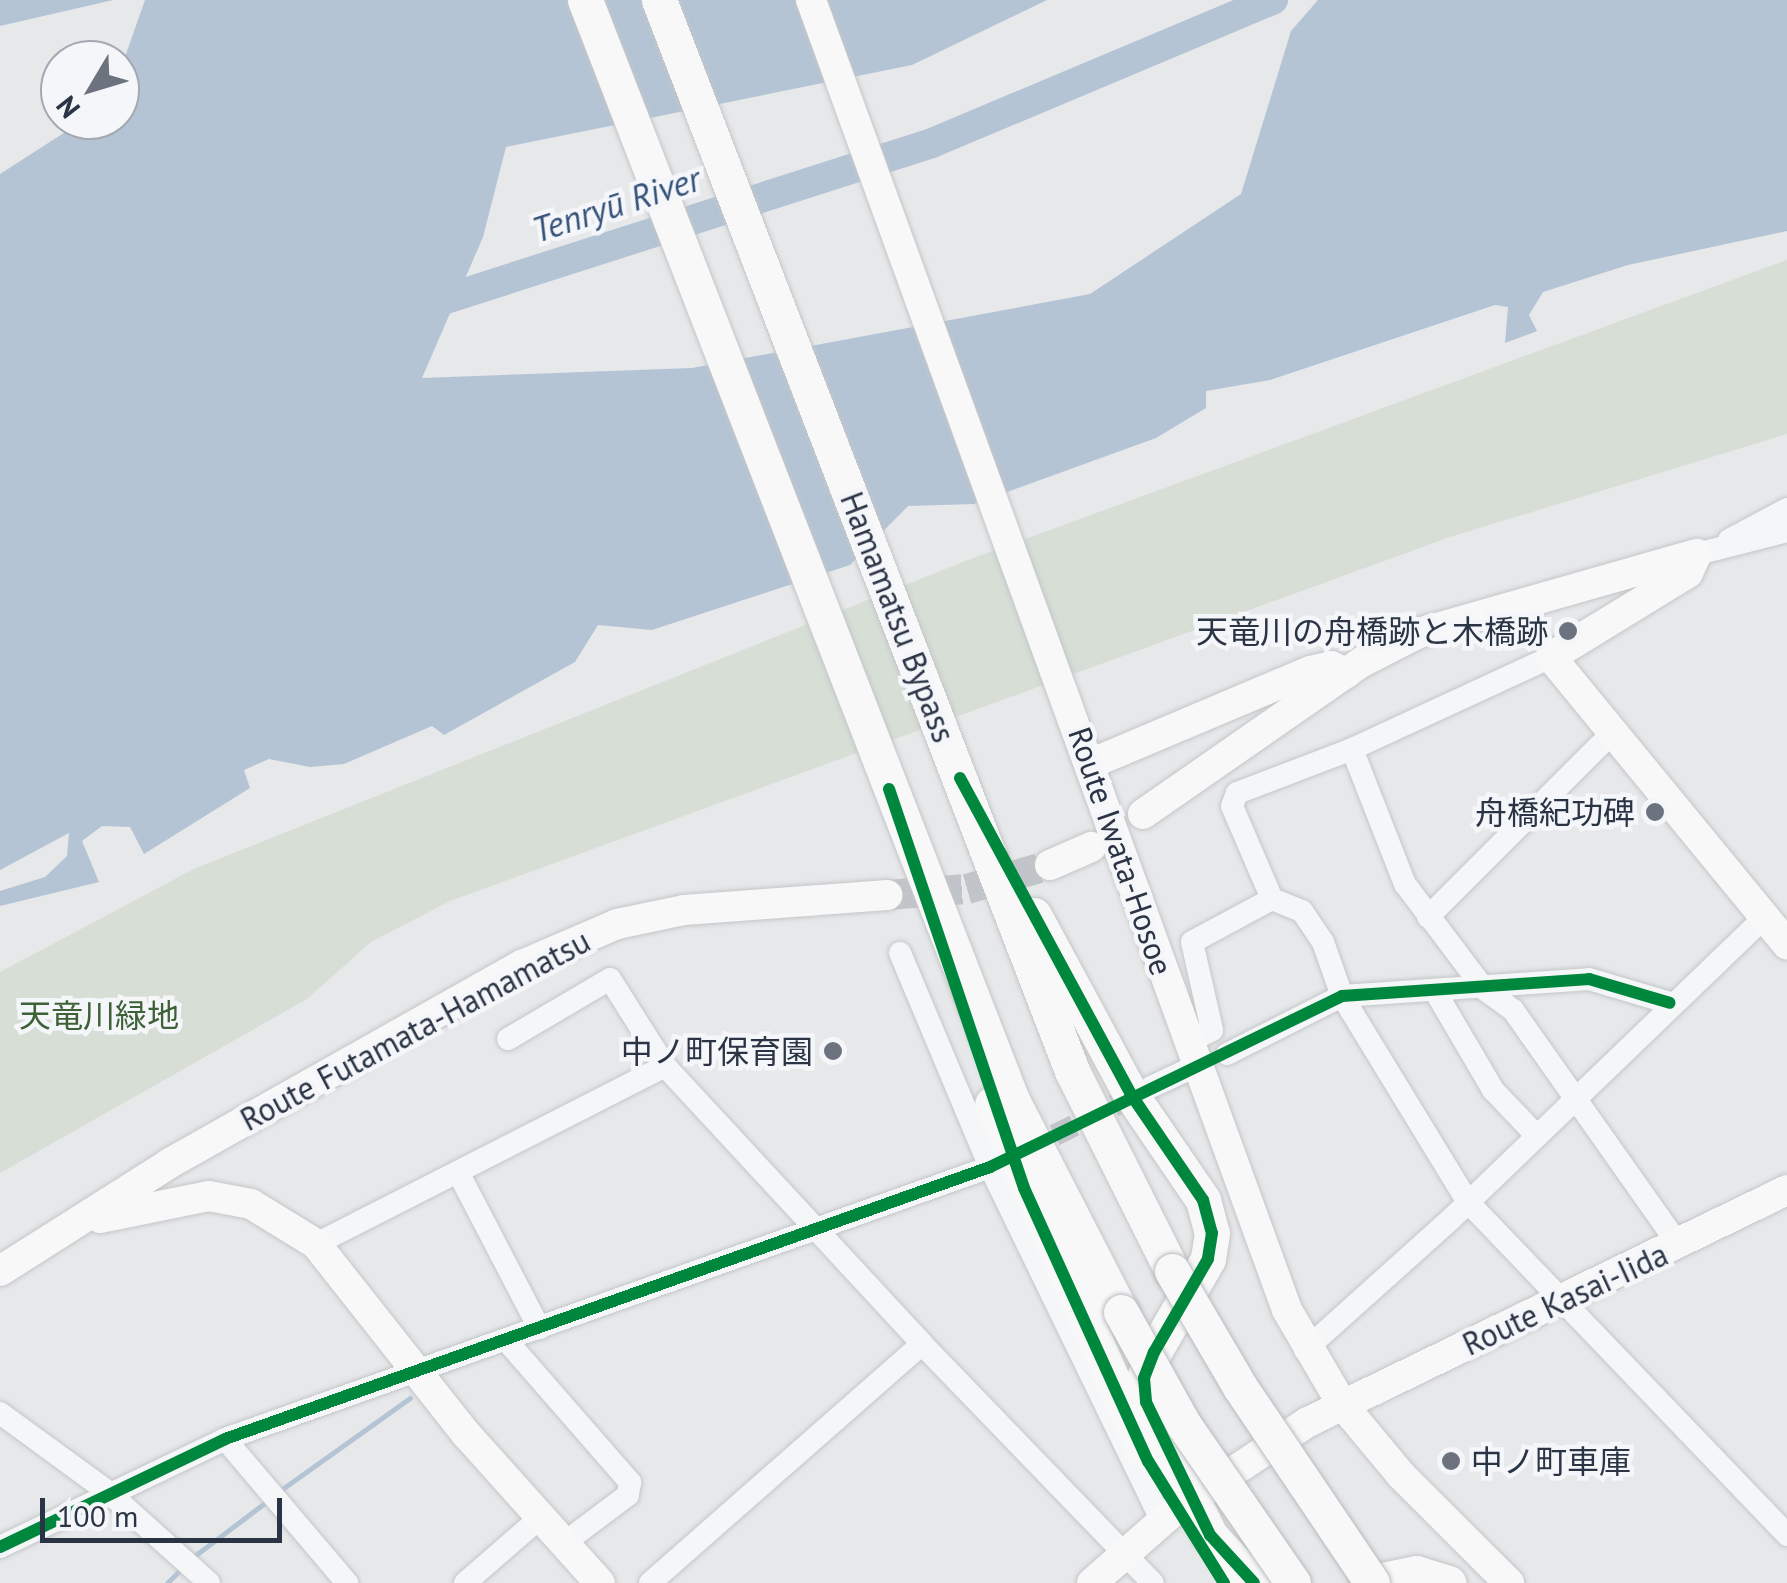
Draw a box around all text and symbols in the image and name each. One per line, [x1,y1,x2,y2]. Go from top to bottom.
north arrow [40,40,140,140]
text: N [47,89,88,126]
water label: Tenryū River [527,157,705,251]
street label: Hamamatsu Bypass [833,486,963,748]
place label: 天竜川の舟橋跡と木橋跡 [1196,612,1548,650]
marker: 天竜川の舟橋跡と木橋跡 [1557,620,1579,642]
street label: Route Iwata-Hosoe [1061,722,1181,980]
place label: 舟橋紀功碑 [1475,793,1635,831]
marker: 舟橋紀功碑 [1644,801,1666,823]
street label: Route Futamata-Hamamatsu [234,921,596,1139]
park label: 天竜川緑地 [19,996,179,1034]
place label: 中ノ町保育園 [621,1032,813,1070]
marker: 中ノ町保育園 [822,1040,844,1062]
street label: Route Kasai-Iida [1456,1235,1674,1363]
place label: 中ノ町車庫 [1471,1442,1631,1480]
marker: 中ノ町車庫 [1440,1450,1462,1472]
scale bar [45,1478,288,1540]
text: 100 m [57,1496,138,1535]

